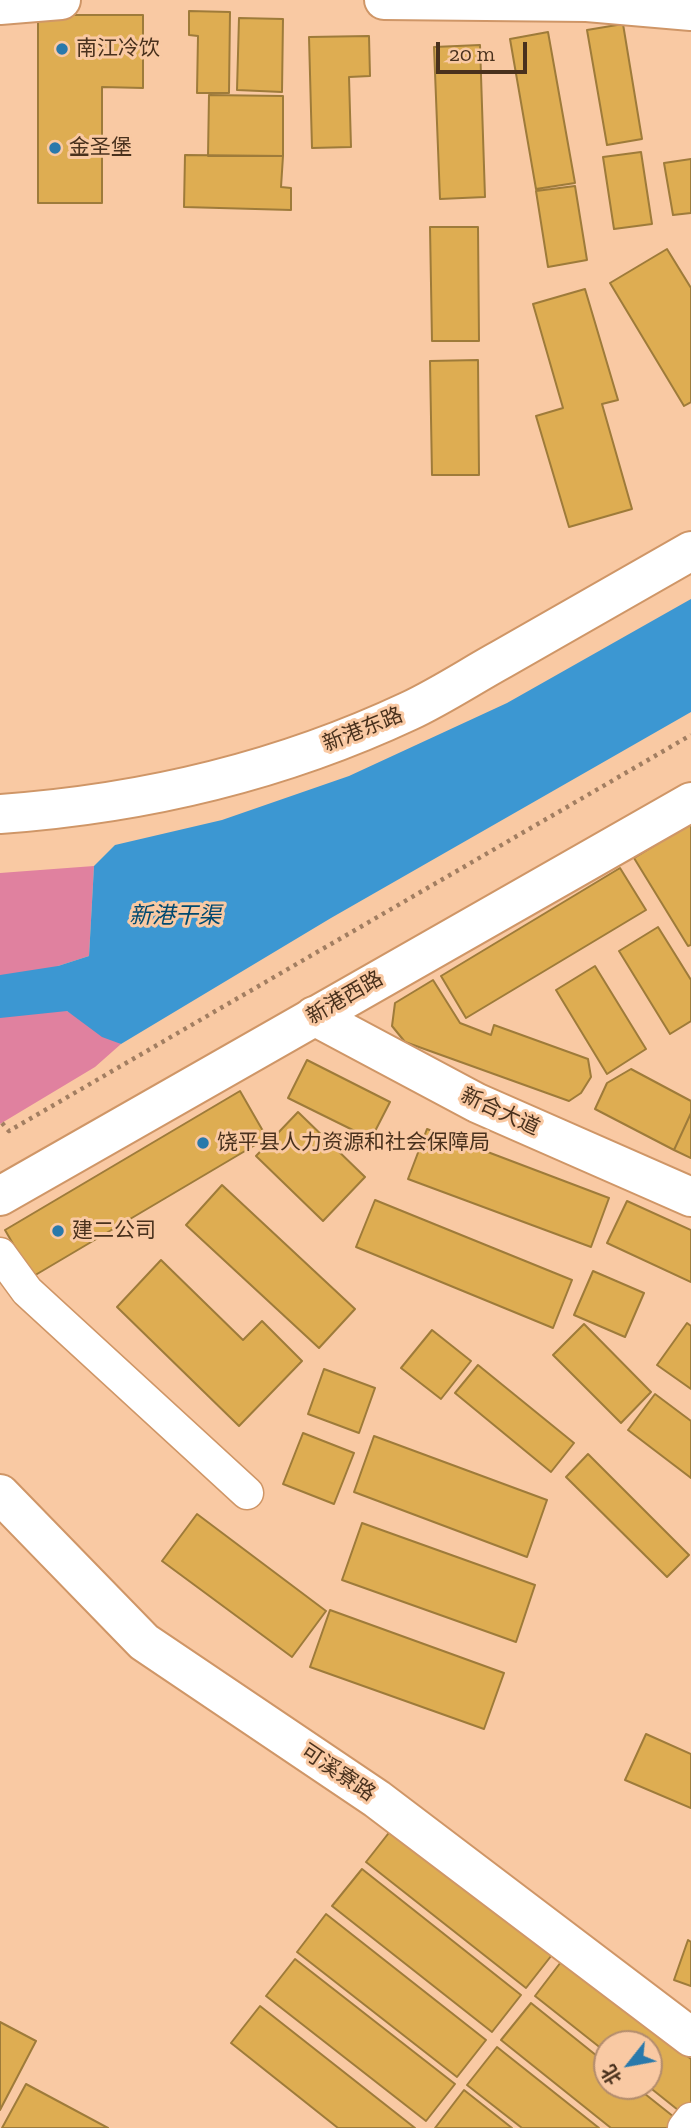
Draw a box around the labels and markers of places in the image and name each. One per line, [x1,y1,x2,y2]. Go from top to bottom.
place label: 南江冷饮 [76,36,160,62]
marker: 南江冷饮 [54,41,70,57]
place label: 金圣堡 [69,135,132,161]
marker: 金圣堡 [47,140,63,156]
place label: 饶平县人力资源和社会保障局 [217,1130,490,1156]
marker: 饶平县人力资源和社会保障局 [195,1135,211,1151]
place label: 建二公司 [72,1218,156,1244]
marker: 建二公司 [50,1223,66,1239]

